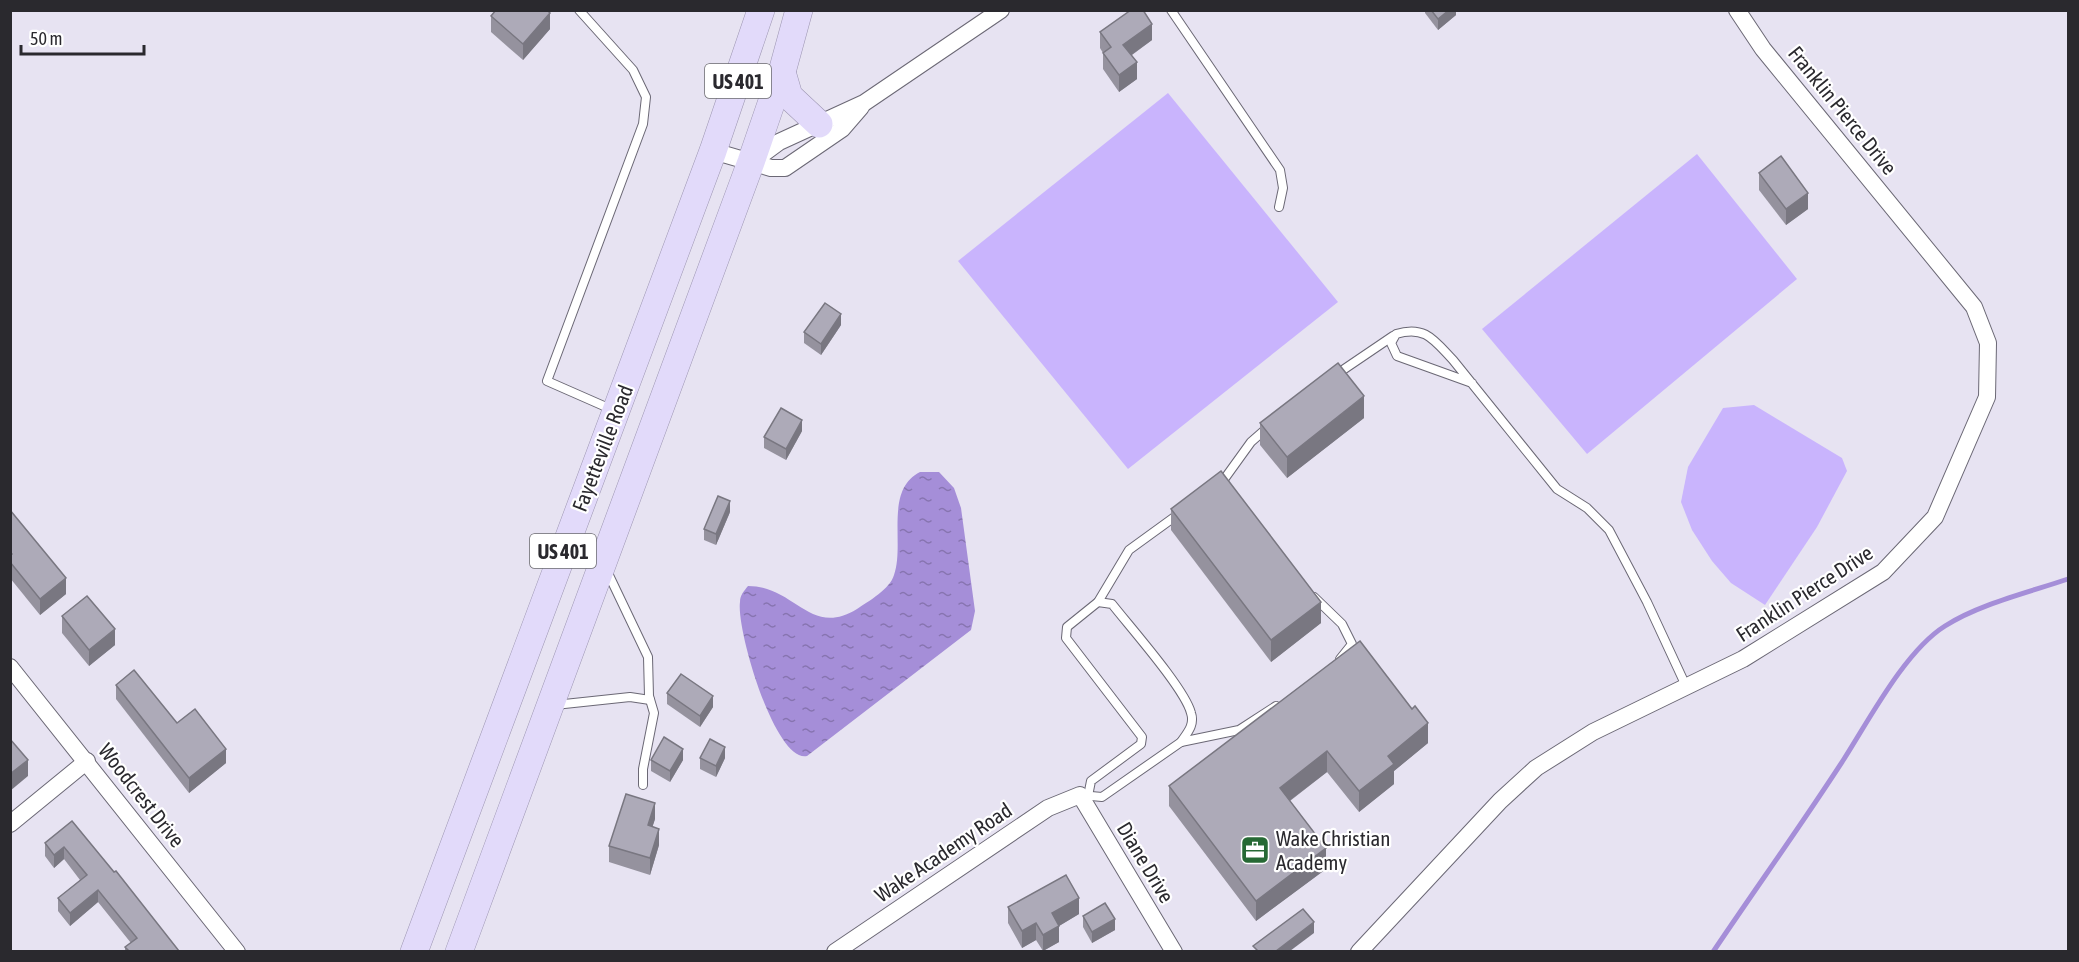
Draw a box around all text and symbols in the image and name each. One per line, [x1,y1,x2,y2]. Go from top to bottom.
scale bar [21,18,144,56]
text: 50 m [30,28,62,49]
street label: Franklin Pierce Drive [1784,41,1902,179]
road number: US 401 [705,64,771,98]
street label: Fayetteville Road [567,381,637,515]
road number: US 401 [530,534,596,568]
street label: Franklin Pierce Drive [1731,540,1877,646]
street label: Woodcrest Drive [94,738,190,852]
street label: Wake Academy Road [870,797,1016,907]
street label: Diane Drive [1113,817,1179,907]
place label: Wake Christian Academy [1276,826,1391,874]
office icon: Wake Christian Academy [1239,834,1271,866]

